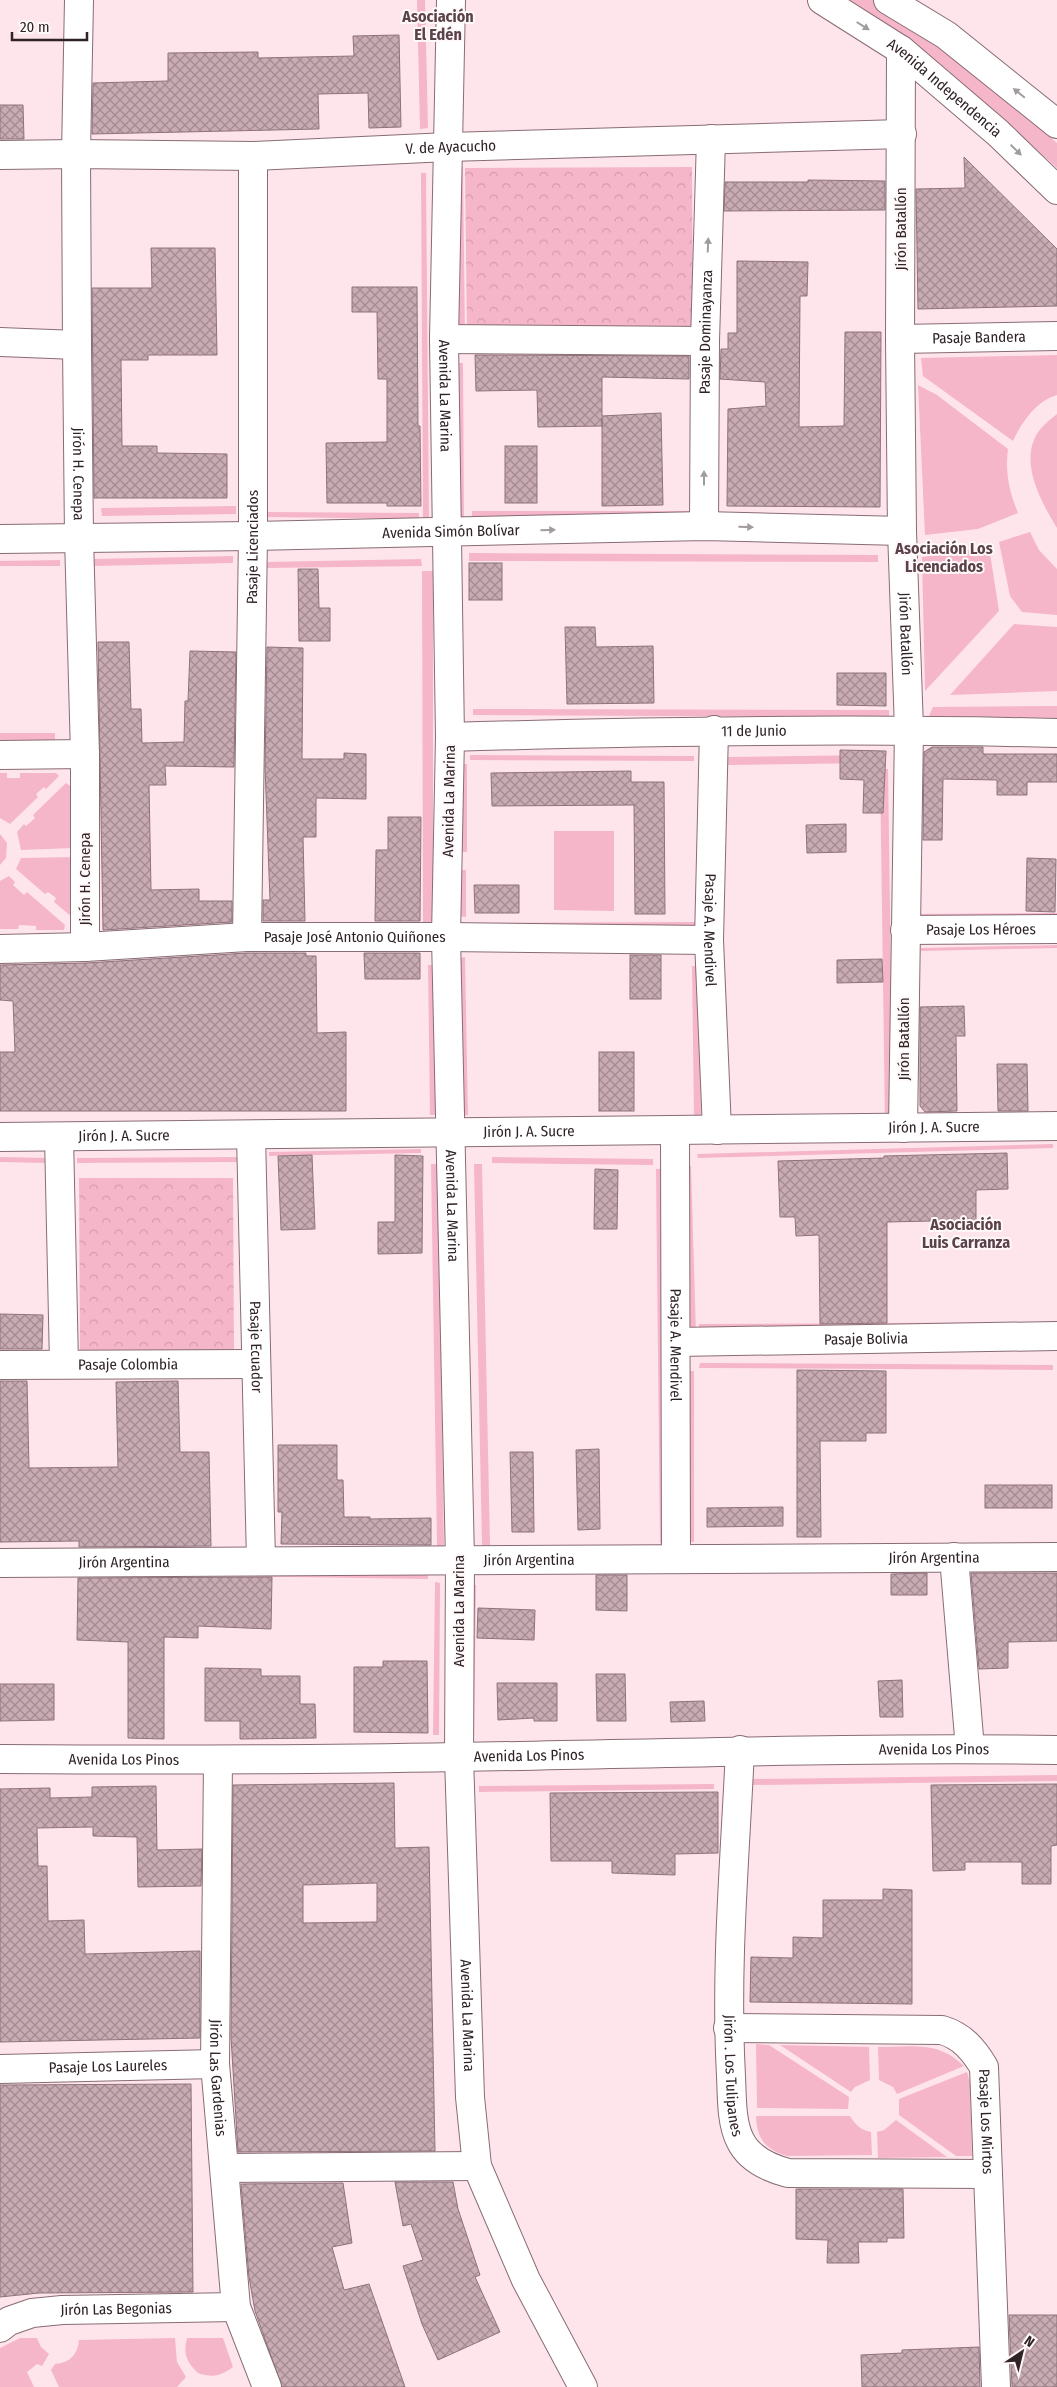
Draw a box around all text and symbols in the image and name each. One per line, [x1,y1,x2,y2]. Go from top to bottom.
district label: Asociación El Edén [401,7,474,44]
scale bar [12,10,88,42]
text: 20 m [20,18,50,36]
one-way arrow [857,21,870,31]
street label: Avenida Independencia [884,35,1005,141]
one-way arrow [1013,88,1026,99]
street label: V. de Ayacucho [405,137,496,158]
one-way arrow [1010,144,1022,156]
street label: Jirón Batallón [892,187,910,271]
one-way arrow [704,237,712,253]
street label: Pasaje Dominayanza [696,270,716,394]
street label: Pasaje Bandera [932,328,1026,347]
street label: Avenida La Marina [435,340,455,452]
street label: Jirón H. Cenepa [69,427,88,521]
one-way arrow [700,469,708,485]
street label: Pasaje Licenciados [243,490,262,604]
street label: Avenida Simón Bolívar [382,521,521,542]
one-way arrow [738,524,754,532]
one-way arrow [540,525,556,533]
district label: Asociación Los Licenciados [894,539,993,576]
street label: Jirón Batallón [895,592,916,676]
street label: 11 de Junio [721,722,787,740]
street label: Avenida La Marina [439,745,459,857]
street label: Jirón H. Cenepa [76,832,94,926]
street label: Pasaje A. Mendivel [700,873,720,987]
street label: Pasaje Los Héroes [926,920,1036,939]
street label: Pasaje José Antonio Quiñones [264,928,446,946]
street label: Jirón Batallón [895,997,913,1081]
street label: Jirón J. A. Sucre [888,1118,980,1137]
street label: Jirón J. A. Sucre [483,1122,575,1141]
street label: Jirón J. A. Sucre [78,1126,170,1145]
street label: Avenida La Marina [442,1149,462,1262]
district label: Asociación Luis Carranza [922,1215,1010,1252]
street label: Pasaje A. Mendivel [666,1288,685,1402]
street label: Pasaje Ecuador [246,1301,266,1394]
street label: Pasaje Bolivia [824,1329,908,1349]
street label: Pasaje Colombia [78,1355,178,1374]
street label: Jirón Argentina [888,1548,980,1567]
street label: Jirón Argentina [483,1551,575,1569]
street label: Jirón Argentina [78,1553,170,1572]
street label: Avenida La Marina [450,1555,468,1667]
street label: Avenida Los Pinos [879,1740,989,1759]
street label: Avenida Los Pinos [474,1746,584,1766]
street label: Avenida Los Pinos [69,1750,179,1769]
street label: Avenida La Marina [457,1959,478,2072]
street label: Jirón . Los Tulipanes [720,2015,747,2139]
street label: Jirón Las Gardenias [206,2019,230,2137]
street label: Pasaje Los Laureles [49,2056,167,2077]
street label: Pasaje Los Mirtos [975,2069,997,2175]
street label: Jirón Las Begonias [60,2299,172,2319]
north arrow [997,2327,1047,2377]
text: N [1021,2332,1037,2351]

